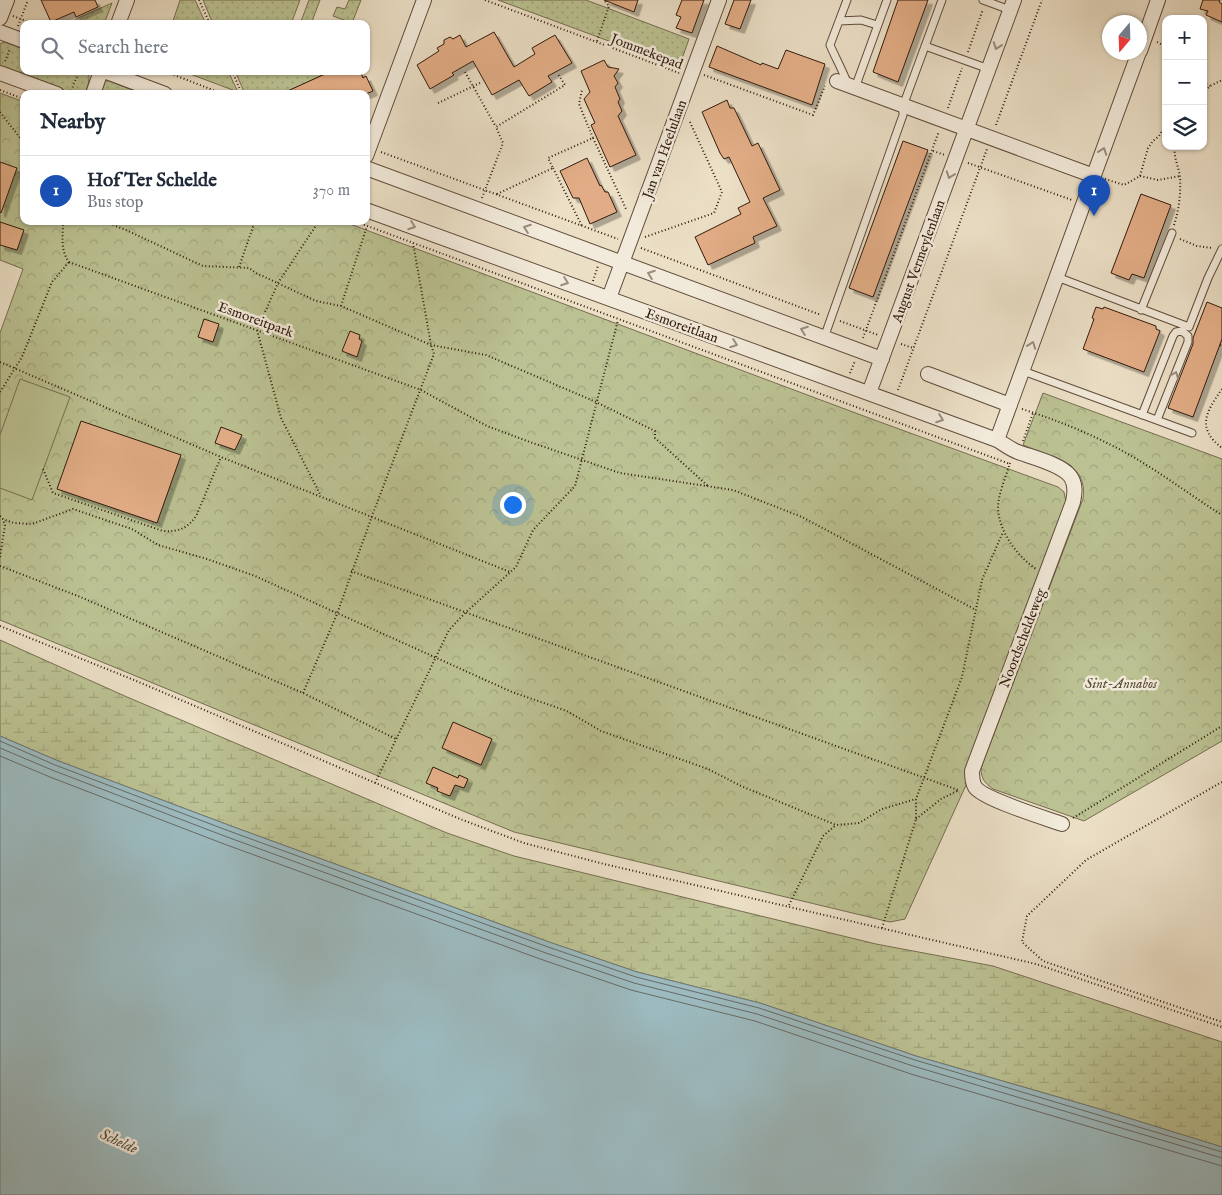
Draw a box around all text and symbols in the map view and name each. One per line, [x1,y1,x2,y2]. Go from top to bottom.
north arrow [1102,15,1147,60]
map controls [1162,15,1207,150]
button: + [1162,15,1207,60]
search box [20,20,370,75]
street label: Jommekepad [606,29,686,74]
icon: search [38,34,66,62]
text: Search here [78,36,169,60]
one-way arrow [993,41,1003,50]
button: − [1162,60,1207,105]
street label: Jan van Heelulaan [638,97,691,203]
button: layers [1162,105,1207,150]
text: Nearby [40,109,105,136]
one-way arrow [1097,147,1107,156]
text: Hof Ter Schelde [87,169,217,193]
one-way arrow [946,170,956,179]
pin: 1 [1078,175,1110,216]
text: 1 [53,181,59,201]
text: 370 m [313,181,350,201]
text: Bus stop [87,193,143,213]
street label: August Vermeylenlaan [888,197,950,326]
one-way arrow [407,220,416,230]
one-way arrow [523,223,532,234]
one-way arrow [647,270,656,280]
one-way arrow [560,276,569,286]
street label: Esmoreitpark [215,298,296,342]
street label: Esmoreitlaan [643,304,721,348]
one-way arrow [800,326,808,336]
one-way arrow [729,338,738,348]
one-way arrow [1026,341,1036,350]
one-way arrow [1168,371,1179,380]
one-way arrow [935,413,943,423]
your location [500,492,526,518]
street label: Noordscheldeweg [996,586,1050,691]
park label: Sint-Annabos [1085,675,1158,693]
water label: Schelde [97,1125,141,1158]

